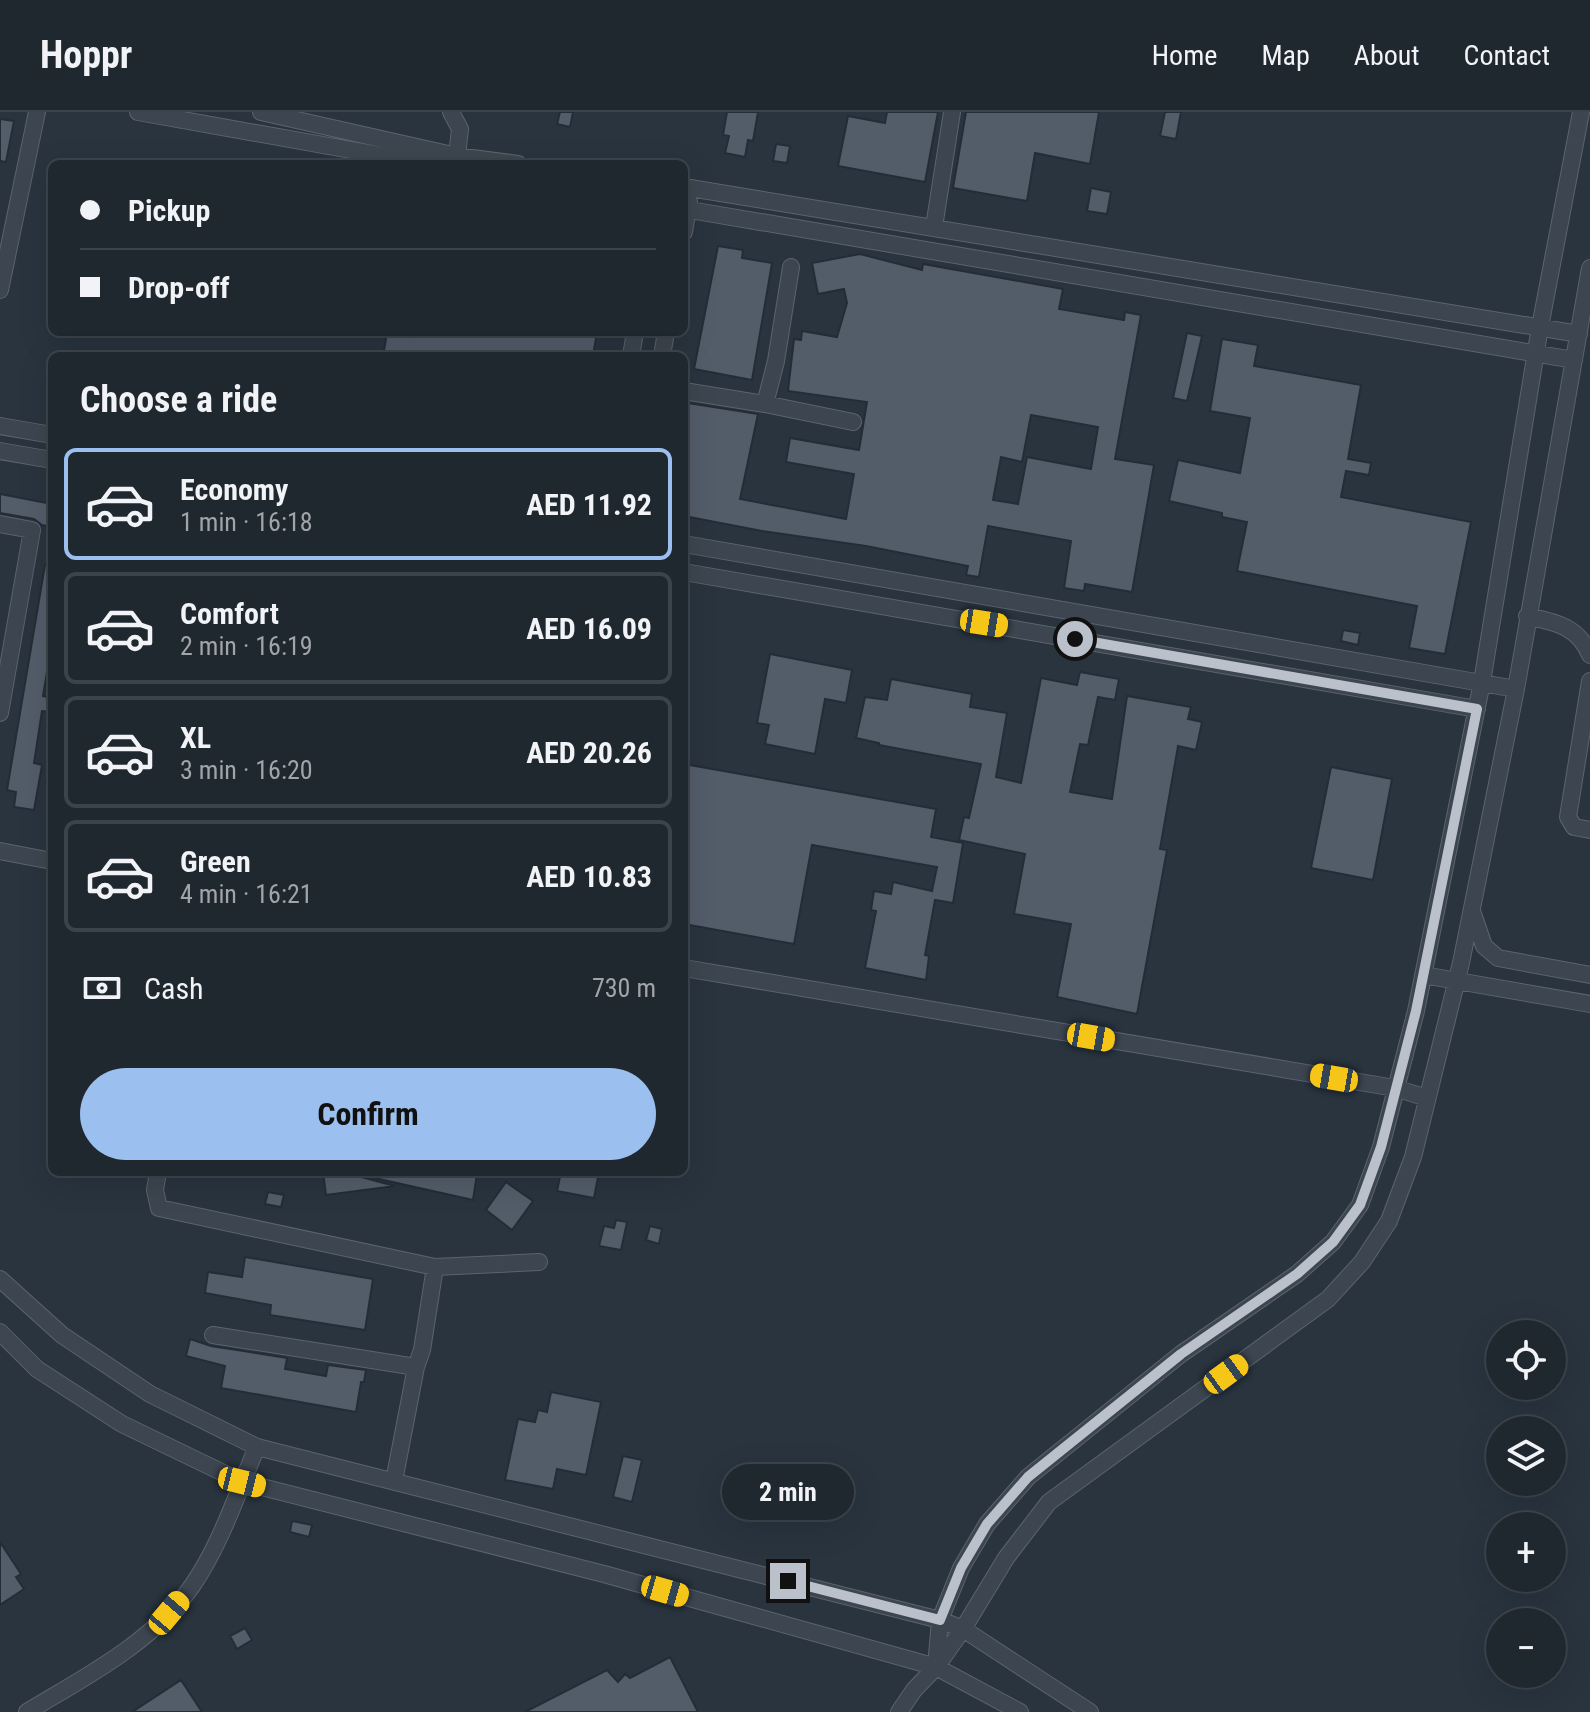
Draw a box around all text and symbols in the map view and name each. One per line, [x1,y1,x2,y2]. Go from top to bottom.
text: Hoppr [40,33,132,77]
text: Home [1152,39,1217,72]
text: Map [1261,39,1310,72]
text: About [1354,39,1420,72]
text: Contact [1464,39,1550,72]
text: Pickup [128,193,210,228]
text: Drop-off [128,270,230,305]
text: Choose a ride [80,379,277,421]
icon: car [84,468,156,540]
text: Economy [180,472,288,507]
text: AED 11.92 [526,487,652,522]
text: 1 min · 16:18 [180,507,313,537]
icon: car [84,592,156,664]
text: Comfort [180,596,279,631]
car [958,607,1010,639]
text: AED 16.09 [526,611,652,646]
route start [1057,621,1093,657]
text: 2 min · 16:19 [180,631,313,661]
icon: car [84,716,156,788]
text: XL [180,720,211,755]
text: AED 20.26 [526,735,652,770]
text: 3 min · 16:20 [180,755,313,785]
icon: car [84,840,156,912]
text: Green [180,844,251,879]
text: AED 10.83 [526,859,652,894]
text: 4 min · 16:21 [180,879,313,909]
icon: cash [80,966,124,1010]
text: Cash [144,971,204,1006]
text: 730 m [592,973,656,1003]
car [1065,1021,1117,1053]
car [1308,1062,1360,1094]
button: Confirm [80,1068,656,1160]
map controls [1486,1320,1566,1688]
button: locate [1486,1320,1566,1400]
car [1200,1350,1252,1398]
button: layers [1486,1416,1566,1496]
car [216,1465,268,1499]
callout: 2 min [722,1465,854,1521]
text: 2 min [759,1477,817,1507]
button: + [1486,1512,1566,1592]
route end [770,1563,806,1599]
car [639,1573,691,1609]
car [144,1587,194,1639]
button: − [1486,1608,1566,1688]

